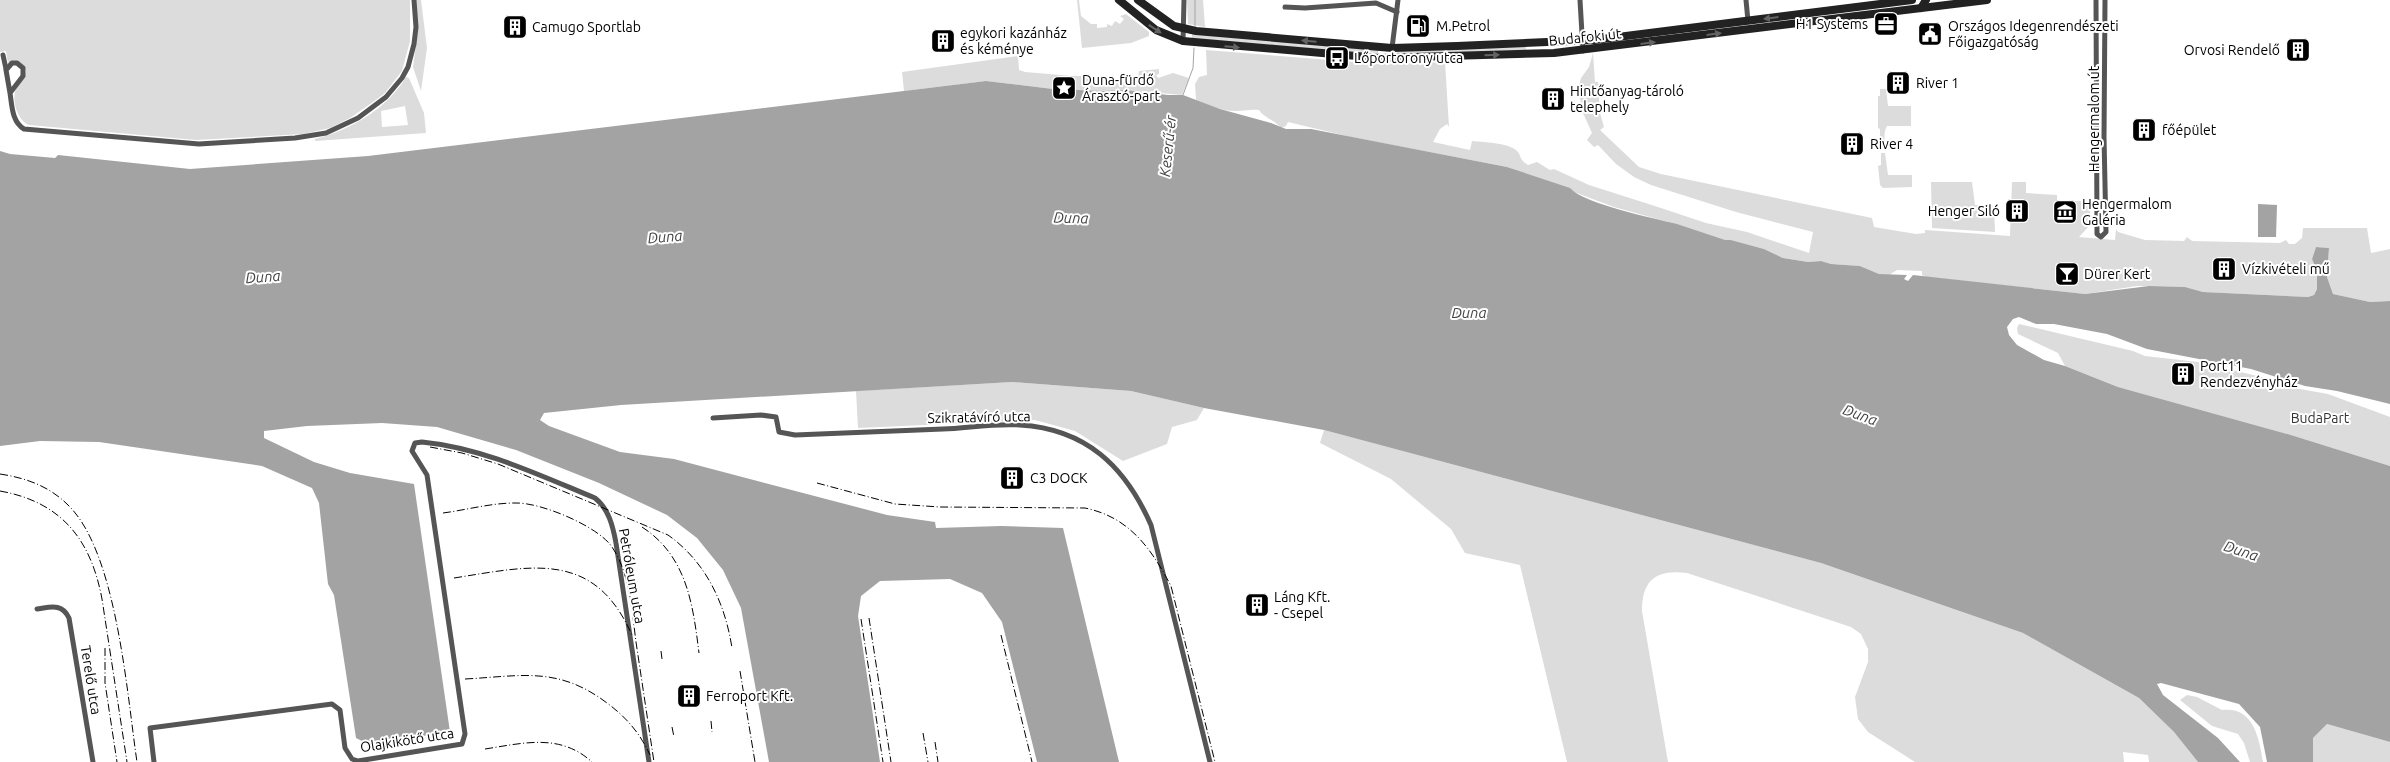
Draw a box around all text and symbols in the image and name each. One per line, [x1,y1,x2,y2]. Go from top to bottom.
office icon: H1 Systems [1873,11,1899,37]
fuel station icon: M.Petrol [1405,13,1431,39]
building icon: Camugo Sportlab [502,14,528,40]
one-way arrow [1762,14,1778,22]
place label: H1 Systems [1796,16,1868,32]
place label: M.Petrol [1436,18,1490,34]
place label: Országos Idegenrendészeti Főigazgatóság [1948,18,2119,50]
place label: Camugo Sportlab [532,19,641,35]
public building icon: Országos Idegenrendészeti Főigazgatóság [1917,21,1943,47]
one-way arrow [1148,24,1162,33]
place label: egykori kazánház és kéménye [960,25,1067,57]
street label: Budafoki út [1548,25,1623,49]
building icon: egykori kazánház és kéménye [930,28,956,54]
one-way arrow [1707,30,1723,38]
one-way arrow [1300,37,1316,45]
building icon: Orvosi Rendelő [2285,37,2311,63]
one-way arrow [1641,38,1657,46]
place label: Orvosi Rendelő [2184,42,2280,58]
one-way arrow [1224,43,1240,51]
bus stop icon: Lőportorony utca [1324,45,1350,71]
place label: Lőportorony utca [1354,50,1463,66]
one-way arrow [1484,51,1500,59]
street label: Hengermalom út [2086,65,2102,172]
building icon: River 1 [1885,70,1911,96]
place label: Duna-fürdő Árasztó-part [1082,72,1161,104]
place icon: Duna-fürdő Árasztó-part [1051,75,1077,101]
place label: River 1 [1916,75,1959,91]
place label: Hintőanyag-tároló telephely [1570,83,1684,115]
building icon: Hintőanyag-tároló telephely [1540,86,1566,112]
water label: Keserű-ér [1156,113,1179,178]
building icon: főépület [2131,117,2157,143]
place label: főépület [2162,122,2217,138]
building icon: River 4 [1839,131,1865,157]
place label: River 4 [1870,136,1913,152]
place label: Hengermalom Galéria [2082,196,2172,228]
building icon: Henger Siló [2004,198,2030,224]
museum icon: Hengermalom Galéria [2052,199,2078,225]
place label: Henger Siló [1928,203,2000,219]
water label: Duna [1053,208,1089,227]
water label: Duna [647,227,683,246]
building icon: Vízkivételi mű [2211,256,2237,282]
bar icon: Dürer Kert [2054,261,2080,287]
place label: Vízkivételi mű [2242,261,2330,277]
place label: Dürer Kert [2084,266,2151,282]
water label: Duna [245,267,281,286]
water label: Duna [1451,304,1487,321]
place label: Port11 Rendezvényház [2200,358,2298,390]
building icon: Port11 Rendezvényház [2170,361,2196,387]
water label: Duna [1841,401,1880,429]
street label: Szikratávíró utca [927,408,1031,426]
park label: BudaPart [2291,410,2350,426]
building icon: C3 DOCK [999,465,1025,491]
place label: C3 DOCK [1030,470,1088,486]
street label: Petróleum utca [616,527,648,625]
water label: Duna [2222,537,2260,564]
place label: Láng Kft. - Csepel [1274,589,1331,621]
building icon: Láng Kft. - Csepel [1244,592,1270,618]
street label: Terelő utca [78,644,104,716]
building icon: Ferroport Kft. [676,683,702,709]
place label: Ferroport Kft. [706,688,793,704]
street label: Olajkikötő utca [359,725,455,755]

